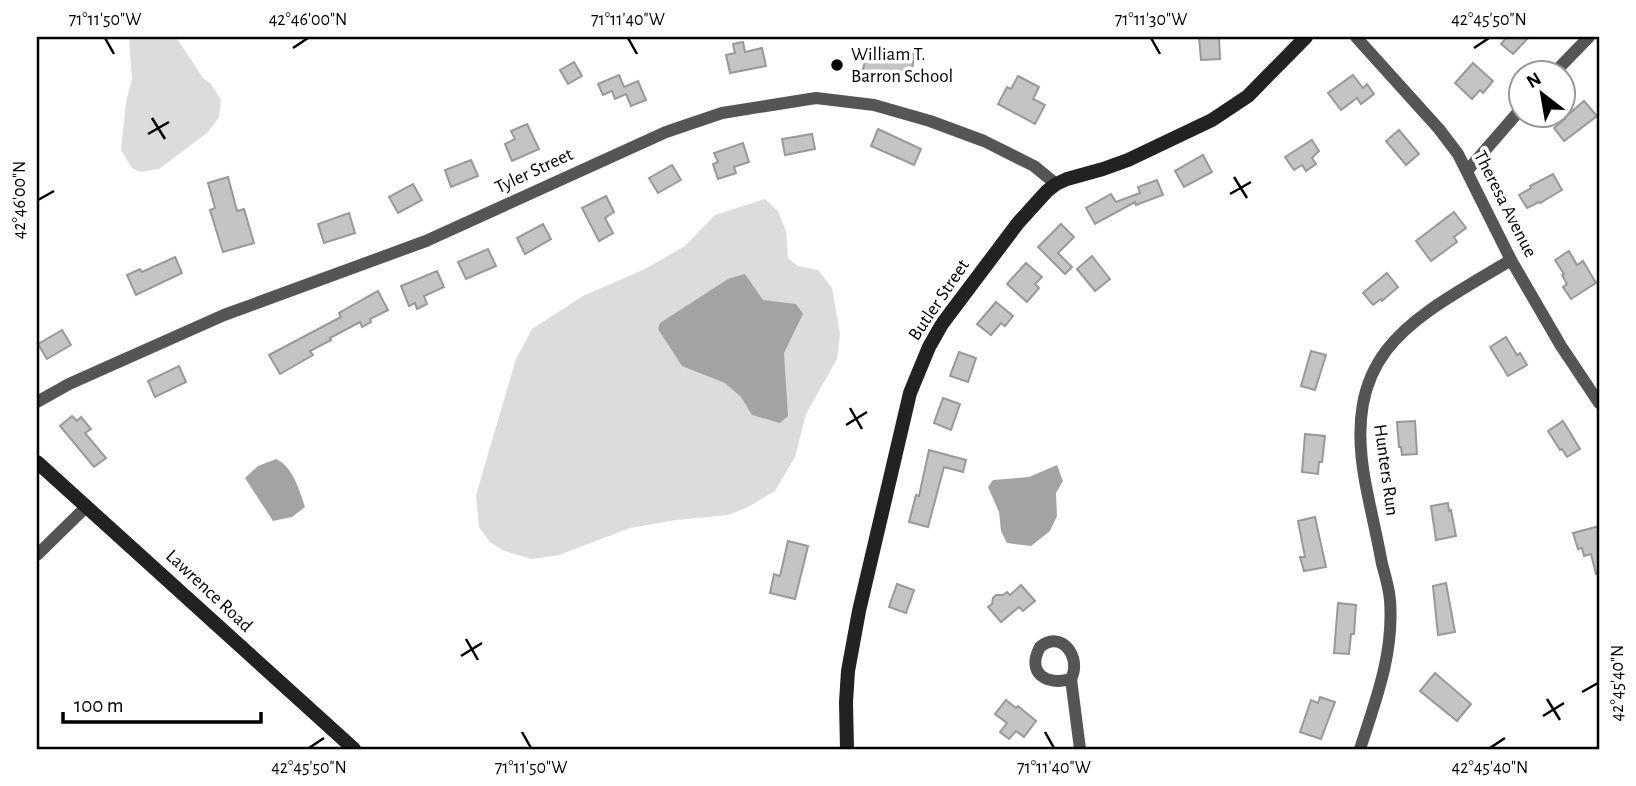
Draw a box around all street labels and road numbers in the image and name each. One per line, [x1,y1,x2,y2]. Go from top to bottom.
street label: Tyler Street [492,145,576,197]
street label: Theresa Avenue [1470,148,1540,260]
street label: Butler Street [905,256,973,344]
street label: Hunters Run [1370,423,1402,517]
street label: Lawrence Road [162,546,256,636]

